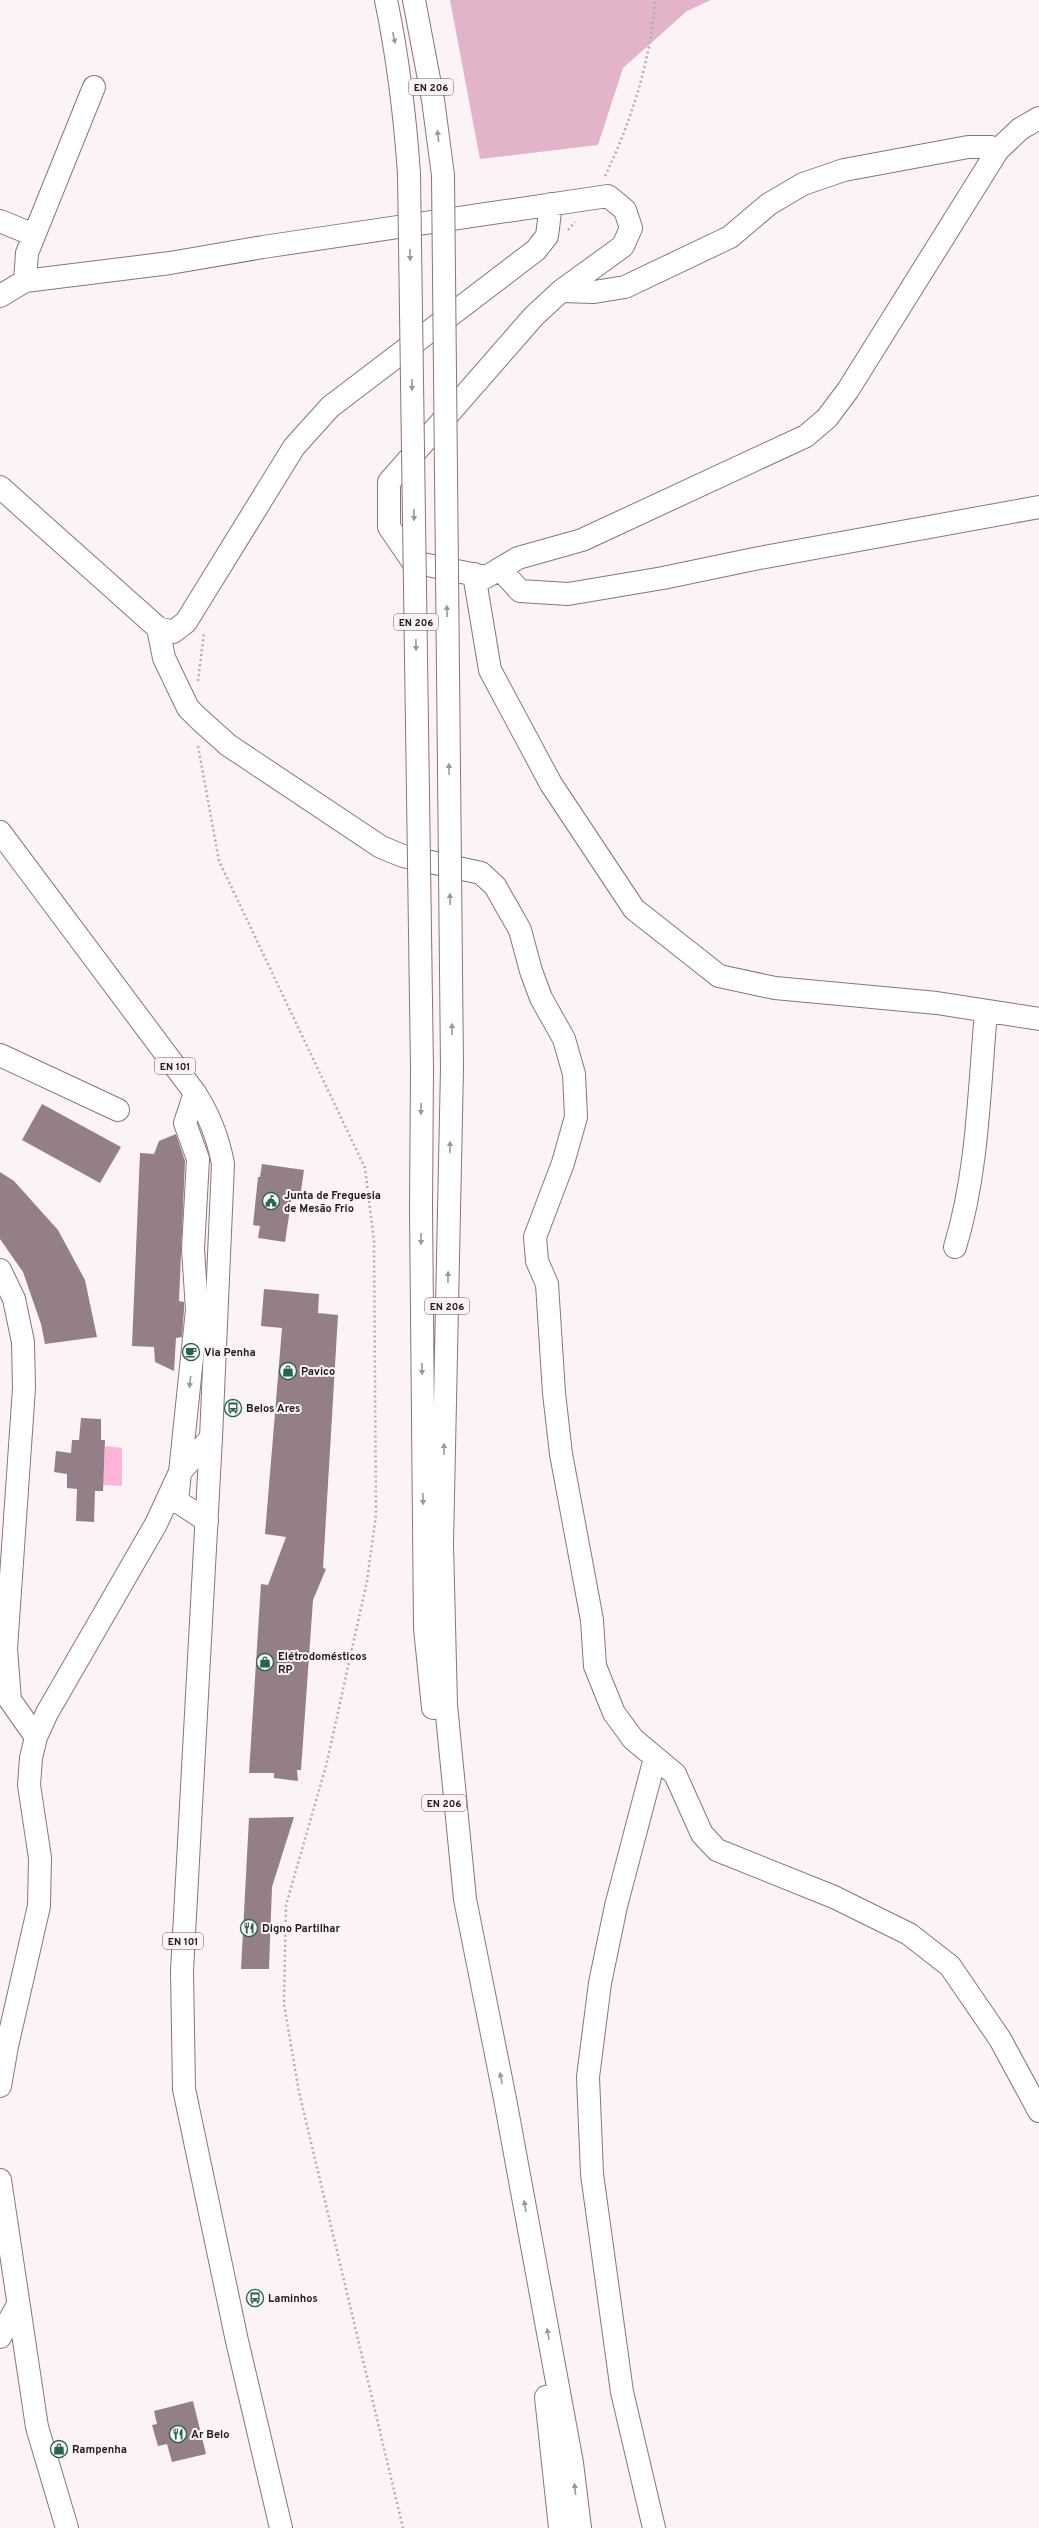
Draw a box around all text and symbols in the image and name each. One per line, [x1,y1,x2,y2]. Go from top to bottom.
one-way arrow [392,32,398,44]
road number: EN 206 [409,79,453,95]
one-way arrow [435,130,441,142]
one-way arrow [407,249,413,262]
one-way arrow [409,379,415,392]
one-way arrow [411,509,417,522]
one-way arrow [444,604,450,617]
road number: EN 206 [394,614,438,630]
one-way arrow [413,639,419,652]
one-way arrow [446,762,452,775]
one-way arrow [447,892,453,905]
one-way arrow [449,1022,455,1035]
road number: EN 101 [155,1058,195,1074]
one-way arrow [418,1103,425,1115]
one-way arrow [447,1141,454,1153]
place label: Junta de Freguesia de Mesão Frio [284,1189,381,1216]
public building icon: Junta de Freguesia de Mesão Frio [261,1191,281,1211]
one-way arrow [418,1233,424,1246]
one-way arrow [445,1270,451,1283]
road number: EN 206 [425,1298,469,1314]
cafe icon: Via Penha [181,1342,201,1362]
place label: Via Penha [204,1346,256,1360]
shop icon: Pavico [278,1361,298,1381]
one-way arrow [419,1363,425,1376]
place label: Pavico [301,1365,335,1379]
one-way arrow [187,1376,193,1388]
bus stop icon: Belos Ares [223,1398,243,1418]
place label: Belos Ares [246,1402,300,1416]
one-way arrow [441,1442,447,1455]
one-way arrow [420,1493,426,1506]
place label: Elétrodomésticos RP [278,1650,367,1677]
shop icon: Elétrodomésticos RP [255,1652,275,1672]
road number: EN 206 [422,1795,466,1811]
restaurant icon: Digno Partilhar [239,1918,259,1938]
place label: Digno Partilhar [262,1922,341,1936]
road number: EN 101 [163,1933,203,1949]
one-way arrow [497,2072,503,2084]
one-way arrow [521,2200,527,2212]
bus stop icon: Laminhos [245,2288,265,2308]
place label: Laminhos [268,2292,318,2306]
one-way arrow [545,2327,551,2340]
restaurant icon: Ar Belo [168,2424,188,2444]
place label: Ar Belo [191,2428,229,2442]
shop icon: Rampenha [49,2439,69,2459]
place label: Rampenha [72,2443,127,2457]
one-way arrow [572,2483,579,2495]

